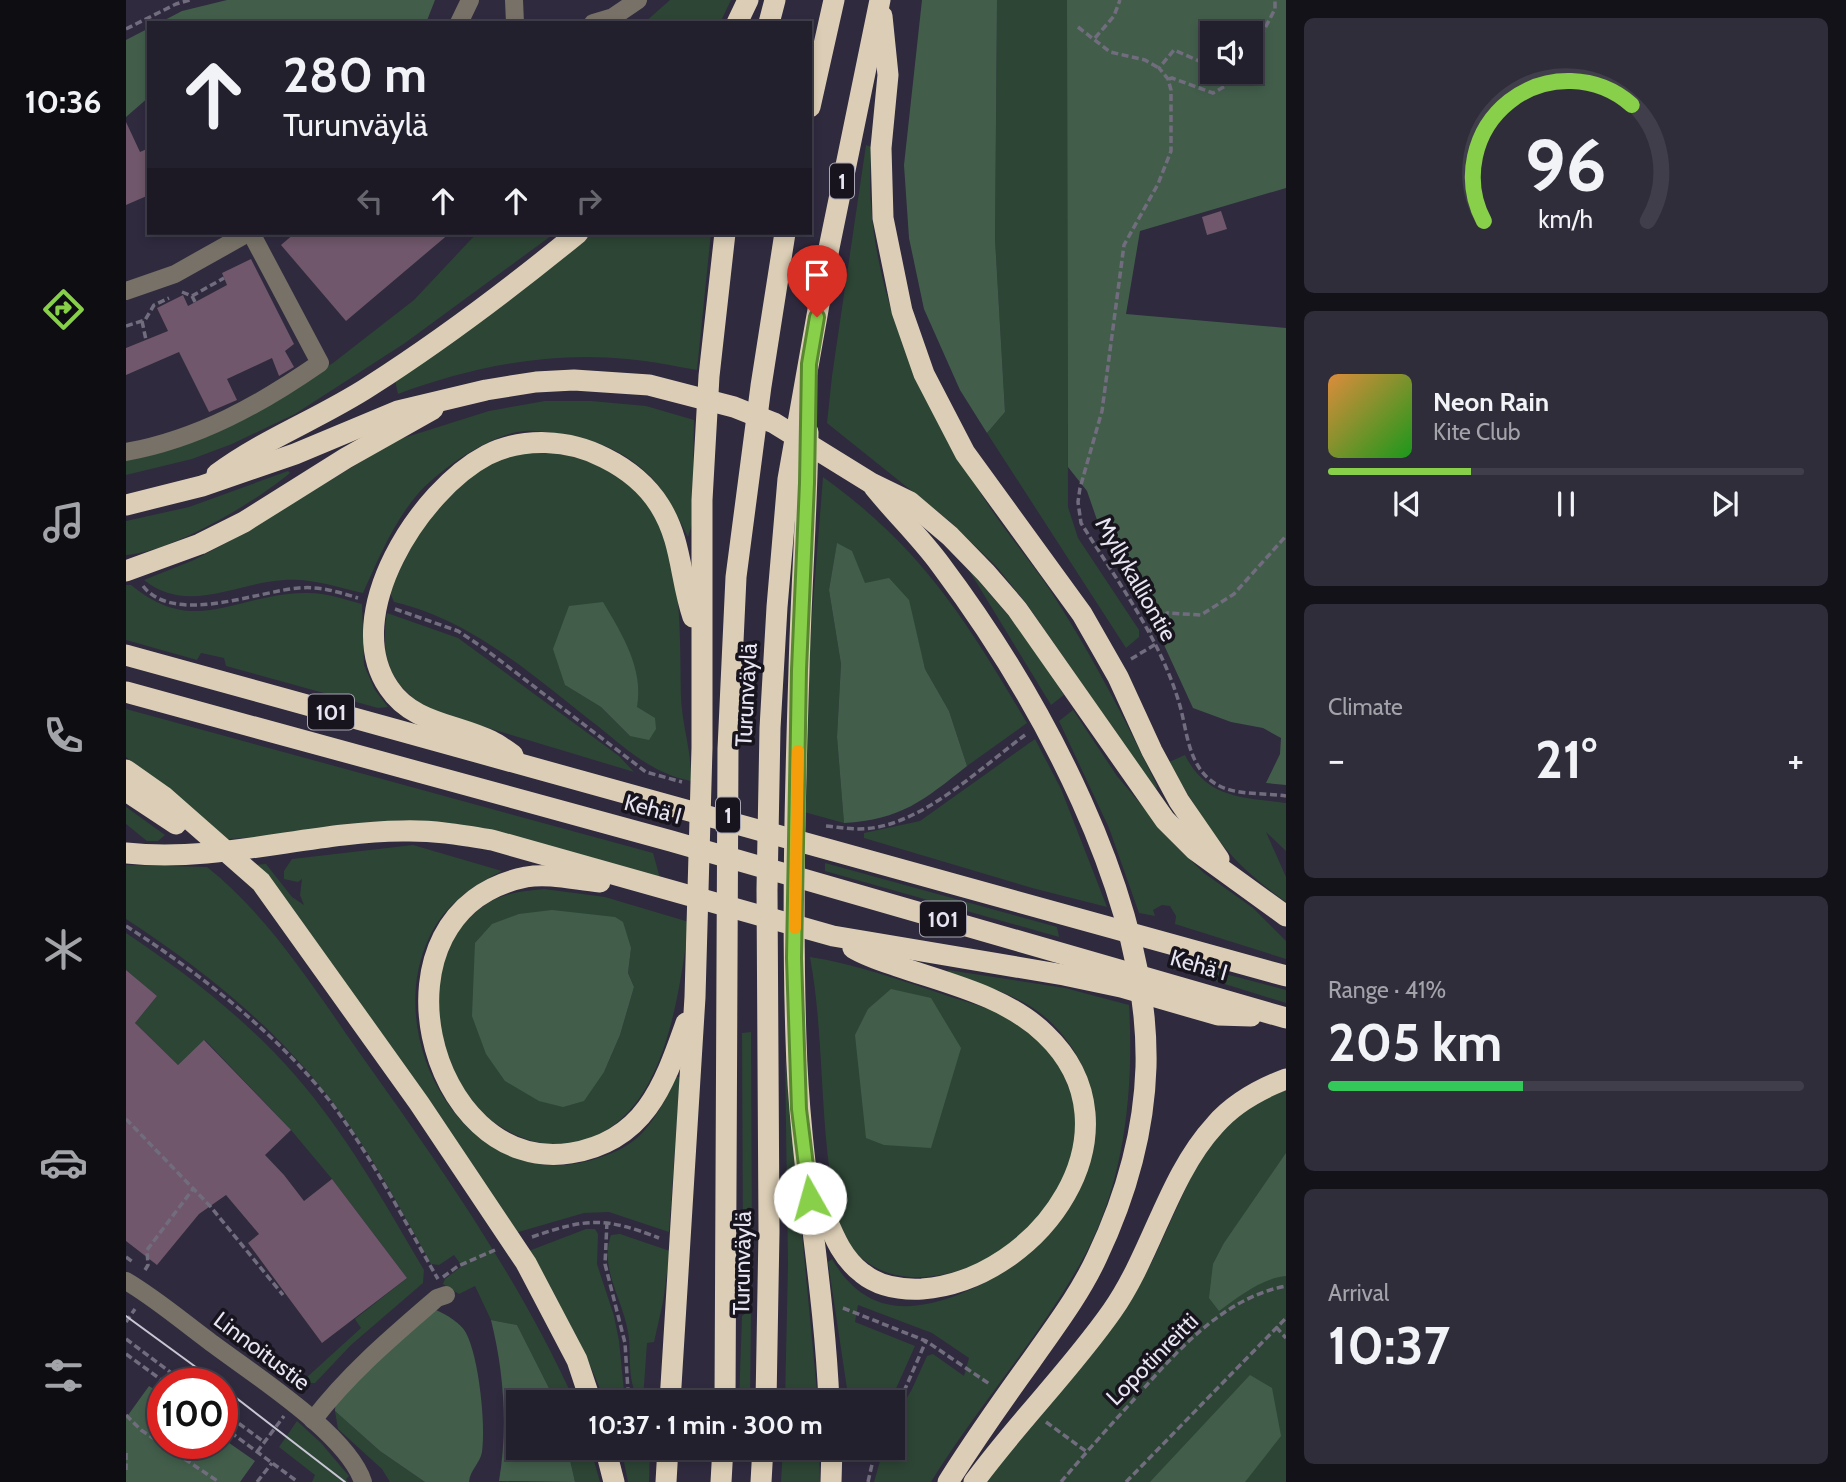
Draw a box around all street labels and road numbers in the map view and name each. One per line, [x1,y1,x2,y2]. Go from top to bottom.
road number: 1 [830,164,854,198]
street label: Myllykalliontie [1089,512,1183,646]
street label: Turunväylä [729,642,763,748]
road number: 101 [308,694,354,730]
street label: Kehä I [621,788,685,830]
road number: 1 [716,798,740,832]
road number: 101 [920,902,966,936]
street label: Kehä I [1167,943,1231,987]
street label: Turunväylä [727,1211,757,1315]
street label: Linnoitustie [208,1306,316,1396]
street label: Lopotinreitti [1100,1307,1204,1411]

